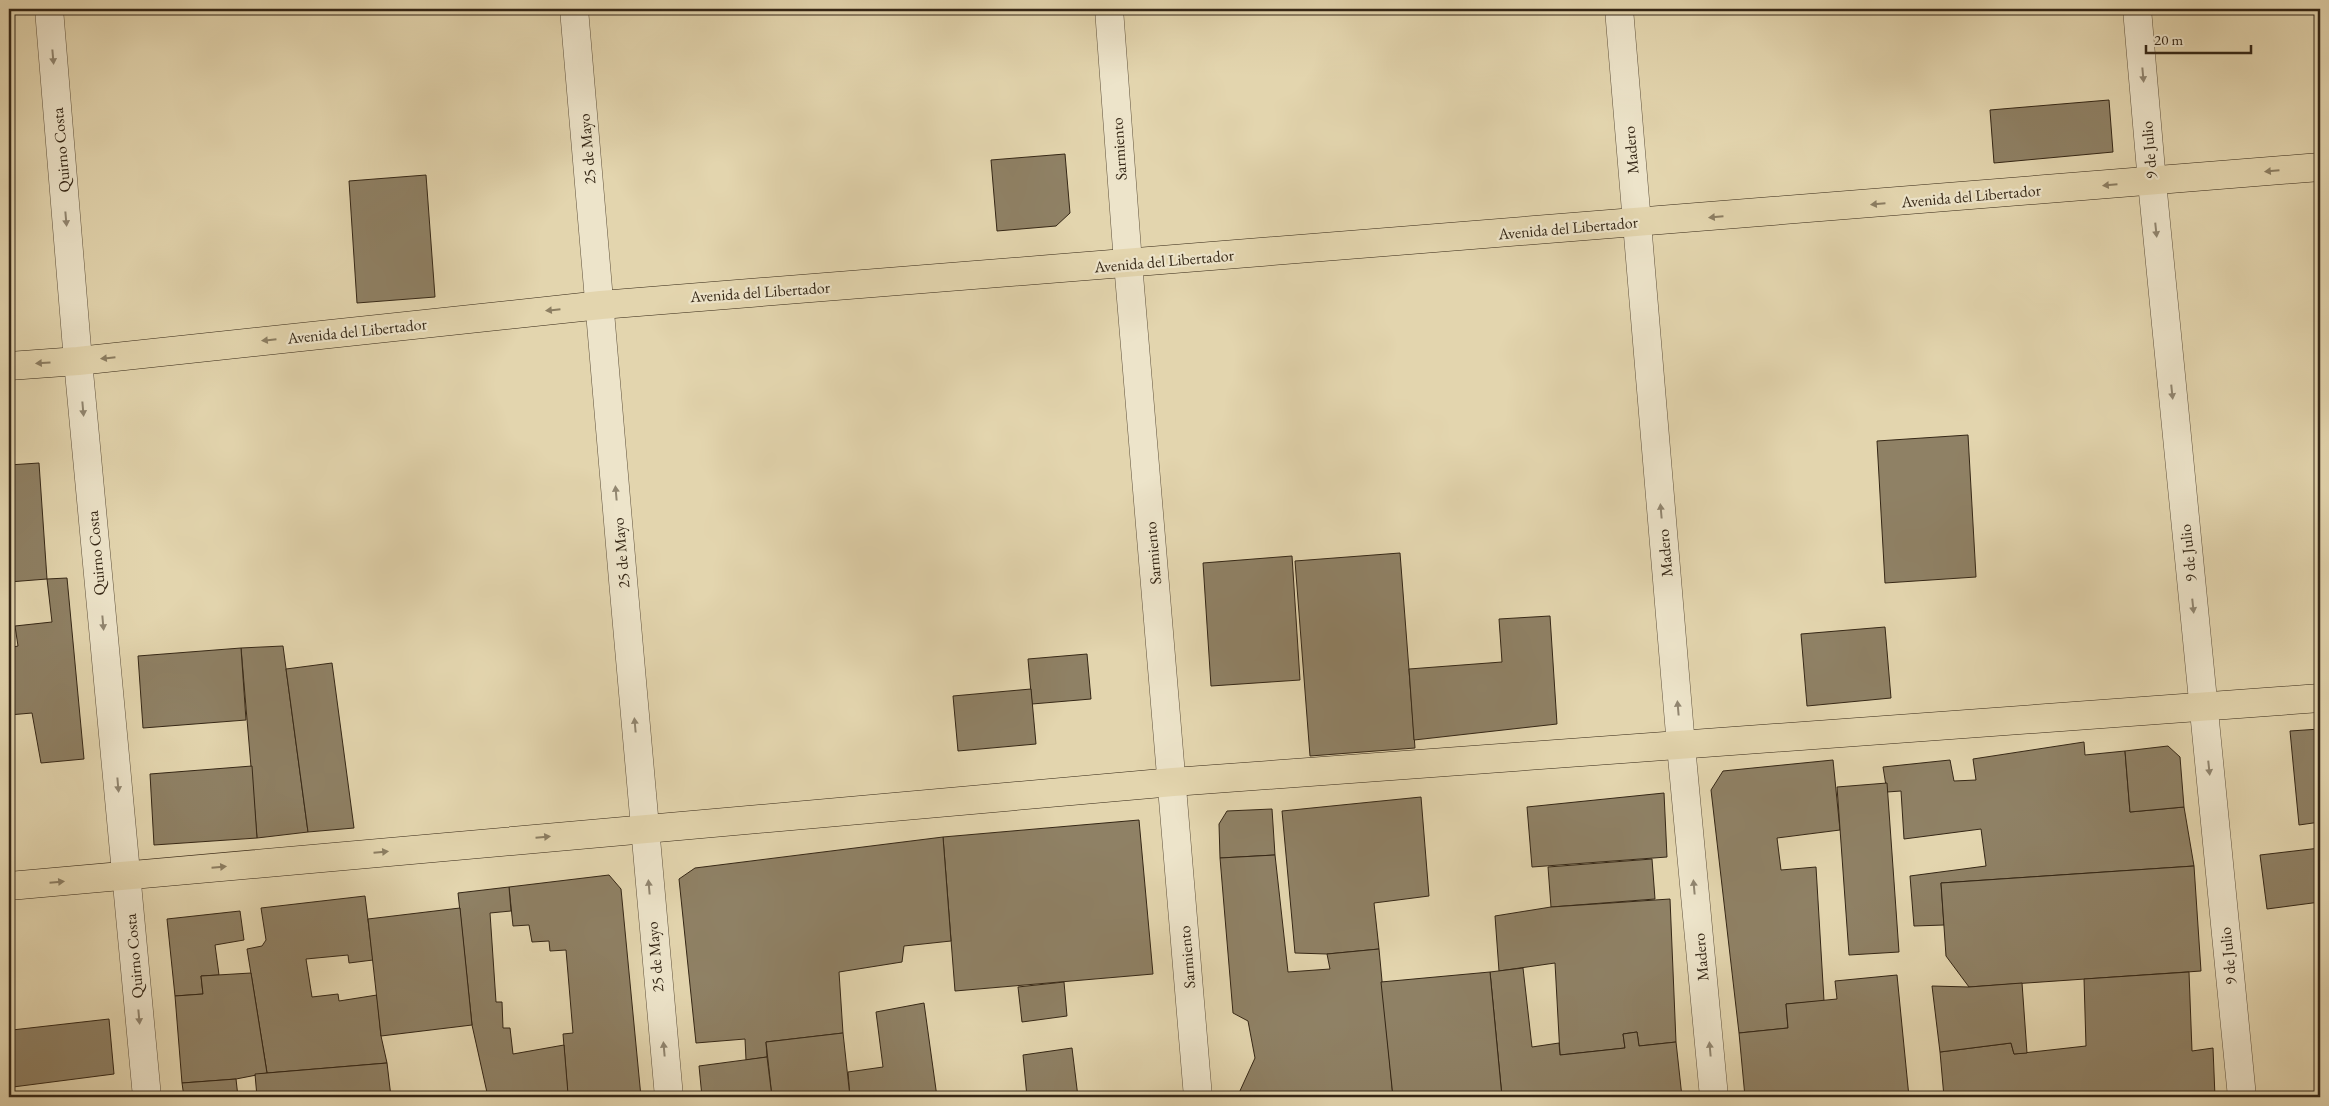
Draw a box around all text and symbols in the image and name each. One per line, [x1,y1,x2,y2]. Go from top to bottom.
scale bar [2146,22,2252,54]
text: 20 m [2154,30,2183,49]
one-way arrow [49,50,57,66]
one-way arrow [2139,67,2147,83]
street label: Quirno Costa [47,106,75,193]
street label: 25 de Mayo [573,113,601,185]
street label: Sarmiento [1106,117,1132,181]
street label: 9 de Julio [2136,120,2162,180]
street label: Madero [1618,125,1644,175]
one-way arrow [2263,167,2279,175]
street label: Avenida del Libertador [1899,179,2042,213]
one-way arrow [2102,182,2118,190]
one-way arrow [1870,200,1886,208]
street label: Avenida del Libertador [1496,211,1639,245]
one-way arrow [63,212,71,228]
one-way arrow [1708,213,1724,221]
one-way arrow [2153,223,2161,239]
street label: Avenida del Libertador [1092,244,1235,278]
street label: Avenida del Libertador [688,277,831,307]
one-way arrow [544,306,560,314]
street label: Avenida del Libertador [285,313,428,349]
one-way arrow [261,336,277,344]
one-way arrow [100,354,116,362]
one-way arrow [35,360,51,368]
one-way arrow [2168,384,2176,400]
one-way arrow [79,402,87,418]
one-way arrow [612,485,620,501]
one-way arrow [1657,503,1665,519]
street label: Quirno Costa [82,509,110,596]
street label: 25 de Mayo [607,517,635,589]
street label: Sarmiento [1140,521,1166,585]
street label: 9 de Julio [2175,523,2201,583]
street label: Madero [1652,528,1678,578]
one-way arrow [2189,598,2197,614]
one-way arrow [99,616,107,632]
one-way arrow [1674,699,1682,715]
one-way arrow [631,717,639,733]
one-way arrow [2205,760,2213,776]
one-way arrow [114,777,122,793]
one-way arrow [535,833,551,841]
one-way arrow [373,848,389,856]
one-way arrow [211,863,227,871]
one-way arrow [50,877,66,885]
one-way arrow [645,879,653,895]
one-way arrow [1690,879,1698,895]
street label: Quirno Costa [120,912,148,999]
street label: 25 de Mayo [641,921,669,993]
street label: Sarmiento [1174,925,1200,989]
street label: 9 de Julio [2215,926,2241,986]
street label: Madero [1688,932,1714,982]
one-way arrow [136,1009,144,1025]
one-way arrow [660,1040,668,1056]
one-way arrow [1705,1040,1713,1056]

